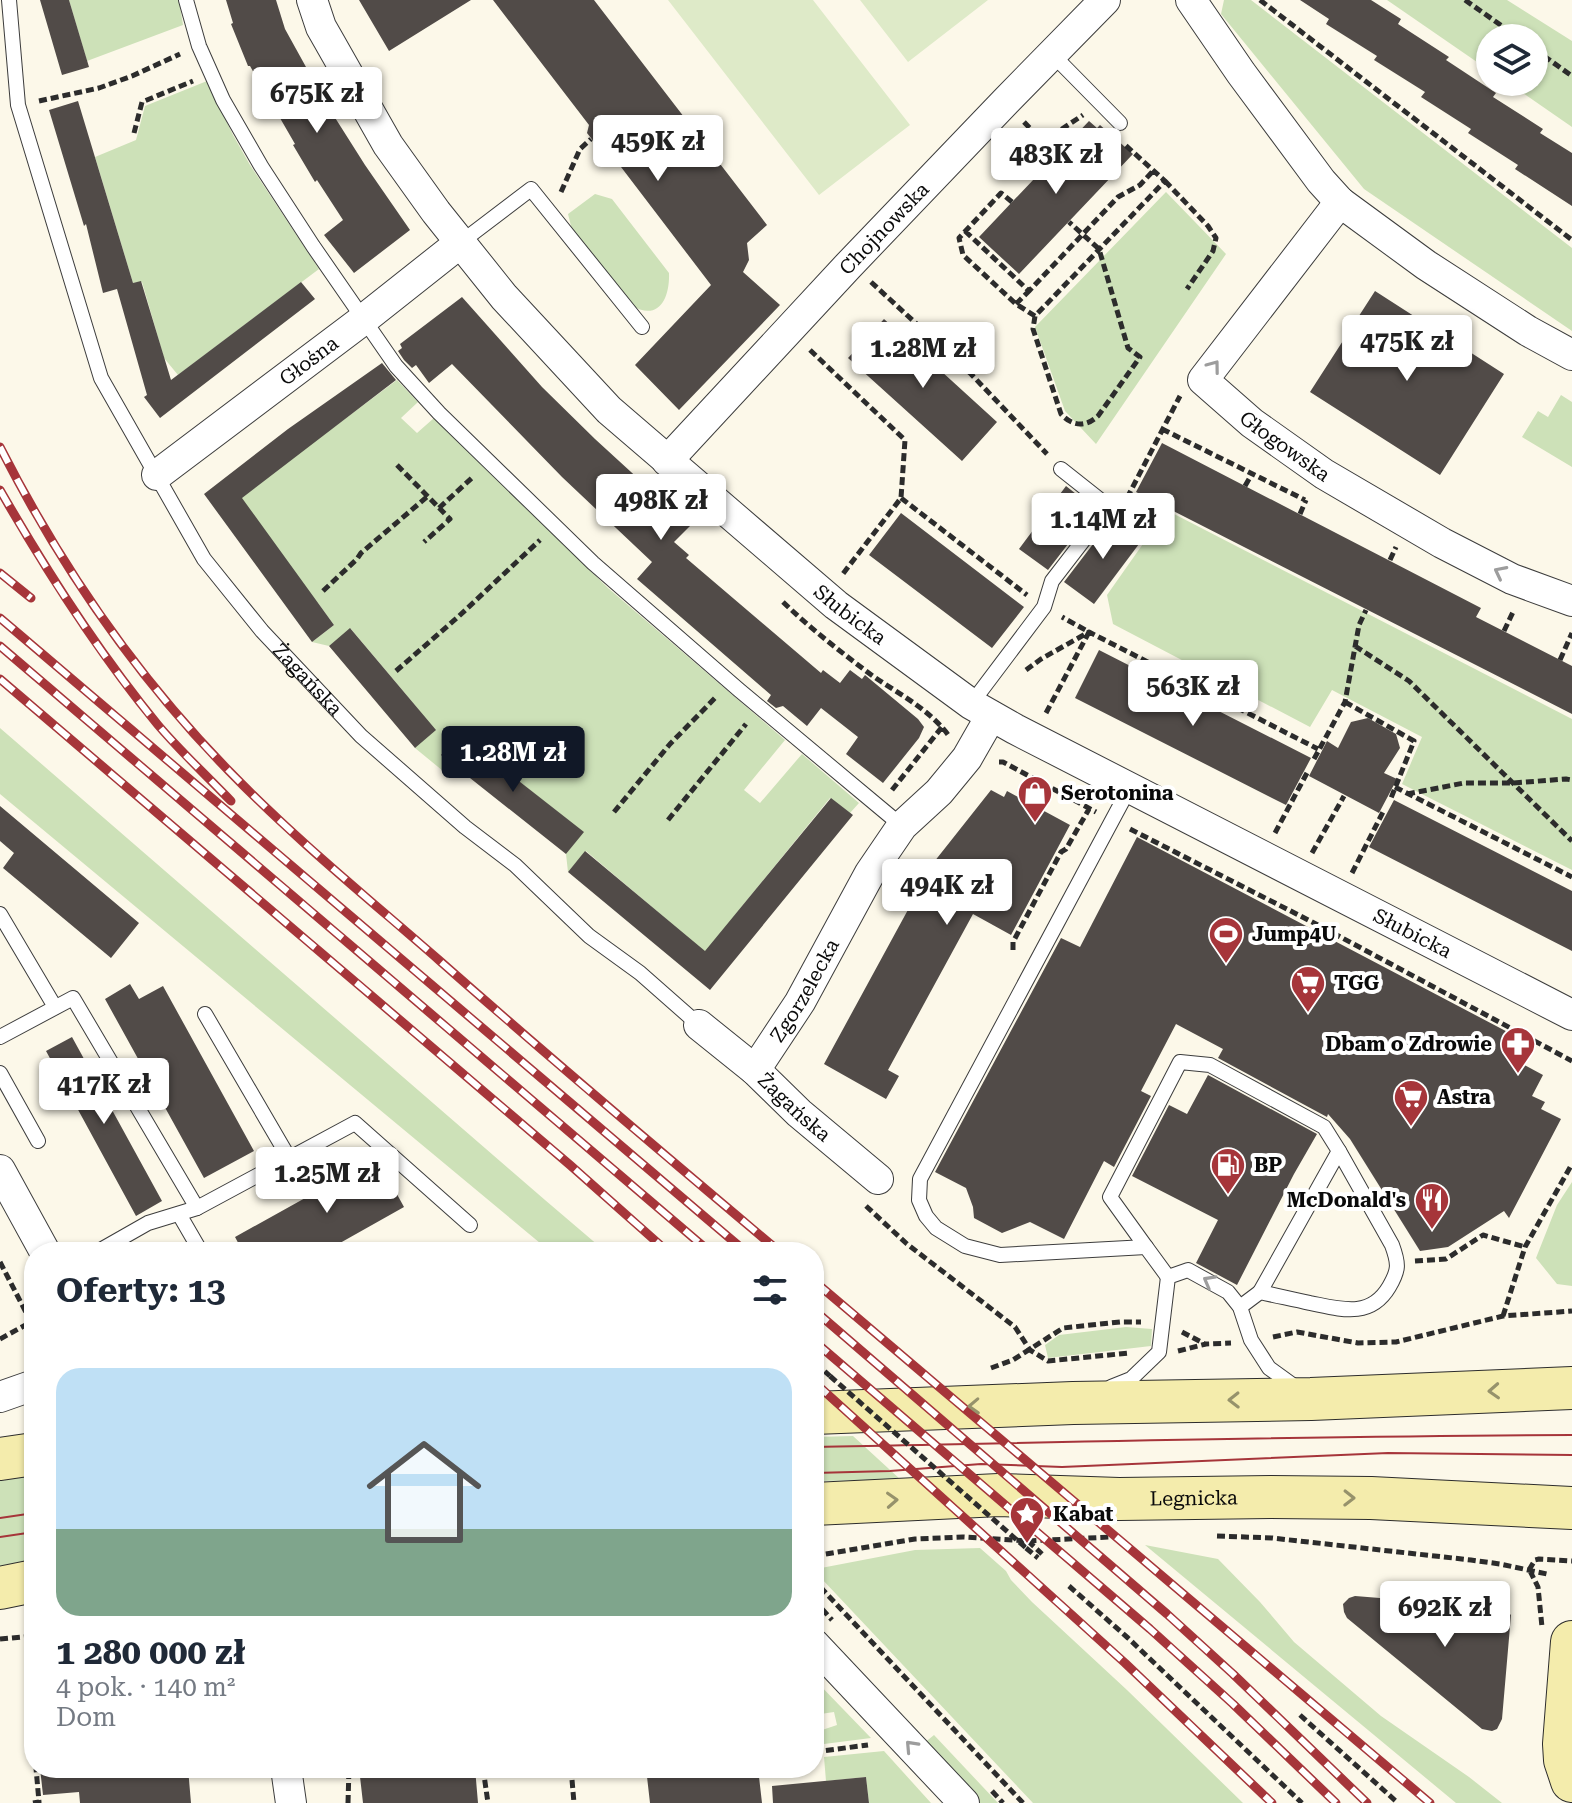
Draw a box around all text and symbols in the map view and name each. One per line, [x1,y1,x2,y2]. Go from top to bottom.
map controls [1476,24,1548,96]
button: layers [1476,24,1548,96]
pin: 675K zł [243,67,391,135]
text: 675K zł [270,78,364,108]
pin: 459K zł [584,115,732,183]
text: 459K zł [611,126,705,156]
pin: 483K zł [982,128,1130,196]
text: 483K zł [1009,139,1103,169]
street label: Chojnowska [834,177,934,280]
pin: 475K zł [1333,315,1481,383]
pin: 1.28M zł [840,322,1006,390]
text: 475K zł [1360,326,1454,356]
street label: Głośna [275,331,343,390]
text: 1.28M zł [870,333,976,363]
one-way arrow [1205,360,1219,375]
street label: Głogowska [1235,406,1335,487]
pin: 498K zł [587,474,735,542]
text: 498K zł [614,485,708,515]
pin: 1.14M zł [1020,493,1186,561]
text: 1.14M zł [1050,504,1156,534]
one-way arrow [1493,567,1508,582]
street label: Słubicka [809,579,891,650]
street label: Żagańska [268,638,348,721]
pin: 563K zł [1119,660,1267,728]
text: 563K zł [1146,671,1240,701]
pin: 1.28M zł [430,726,596,794]
text: 1.28M zł [460,737,566,767]
shop icon: Serotonina [1016,774,1054,824]
place label: Serotonina [1061,781,1174,805]
pin: 494K zł [873,859,1021,927]
text: 494K zł [900,870,994,900]
street label: Słubicka [1370,903,1456,963]
sports icon: Jump4U [1207,915,1245,965]
place label: Jump4U [1252,922,1336,946]
street label: Zgorzelecka [765,934,844,1046]
supermarket icon: TGG [1289,964,1327,1014]
place label: TGG [1334,971,1380,995]
pharmacy icon: Dbam o Zdrowie [1499,1025,1537,1075]
place label: Dbam o Zdrowie [1325,1032,1492,1056]
pin: 417K zł [30,1058,178,1126]
street label: Żagańska [753,1068,836,1147]
text: 417K zł [57,1069,151,1099]
supermarket icon: Astra [1392,1078,1430,1128]
place label: Astra [1437,1085,1491,1109]
fuel station icon: BP [1209,1146,1247,1196]
pin: 1.25M zł [244,1147,410,1215]
place label: BP [1254,1153,1282,1177]
text: 1.25M zł [274,1158,380,1188]
restaurant icon: McDonald's [1413,1181,1451,1231]
place label: McDonald's [1287,1188,1406,1212]
icon: filters [748,1268,792,1312]
text: Oferty: 13 [56,1270,226,1310]
one-way arrow [1203,1275,1218,1291]
one-way arrow [1487,1382,1500,1399]
one-way arrow [1227,1391,1240,1409]
one-way arrow [967,1398,980,1415]
icon: home [352,1420,496,1564]
street label: Legnicka [1150,1485,1238,1511]
one-way arrow [1343,1489,1356,1507]
one-way arrow [886,1492,899,1509]
place icon: Kabat [1008,1495,1046,1545]
place label: Kabat [1053,1502,1113,1526]
pin: 692K zł [1371,1581,1519,1649]
text: 692K zł [1398,1592,1492,1622]
text: 1 280 000 zł [56,1632,245,1672]
text: 4 pok. · 140 m² [56,1672,235,1702]
text: Dom [56,1702,116,1732]
one-way arrow [905,1741,920,1755]

